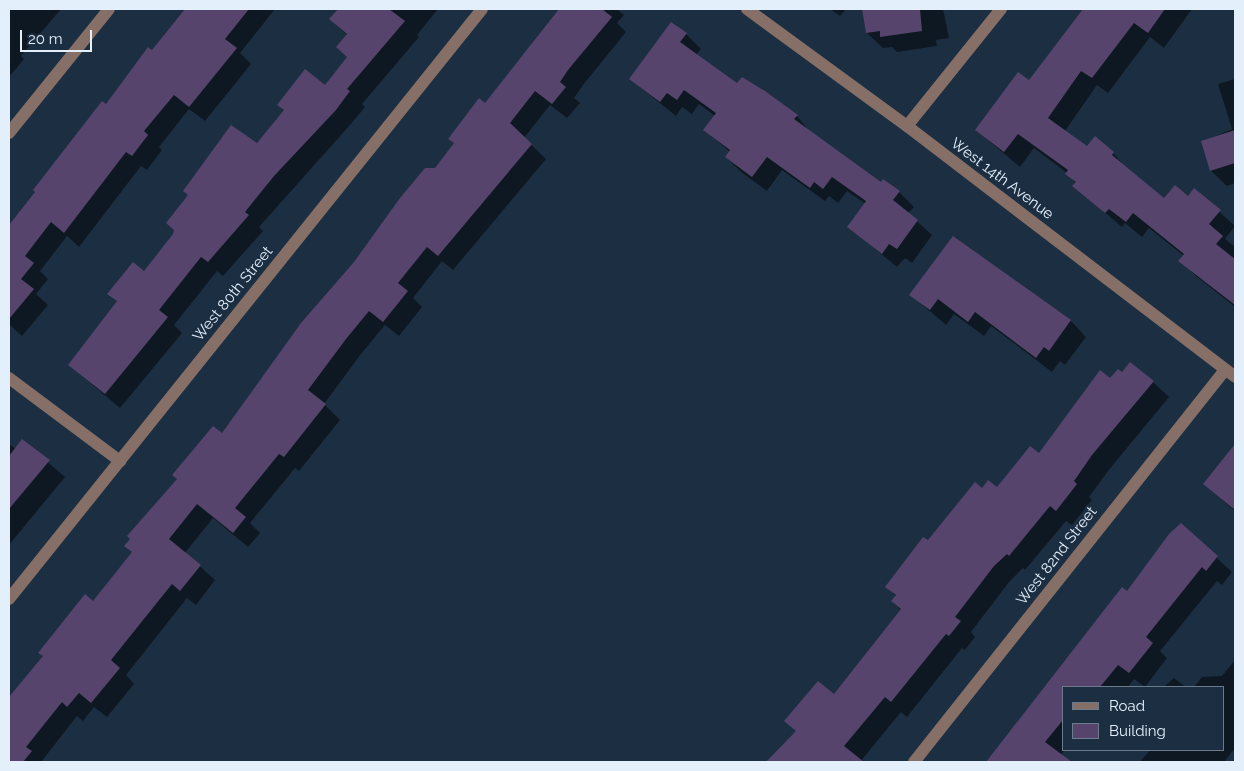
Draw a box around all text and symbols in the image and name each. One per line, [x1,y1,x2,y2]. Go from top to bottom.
scale bar [22,20,95,52]
text: 20 m [28,30,63,48]
street label: West 14th Avenue [947,134,1057,224]
street label: West 80th Street [189,243,277,345]
street label: West 82nd Street [1013,503,1101,609]
legend [1062,686,1224,751]
text: Road [1109,697,1145,715]
text: Building [1109,722,1166,740]

